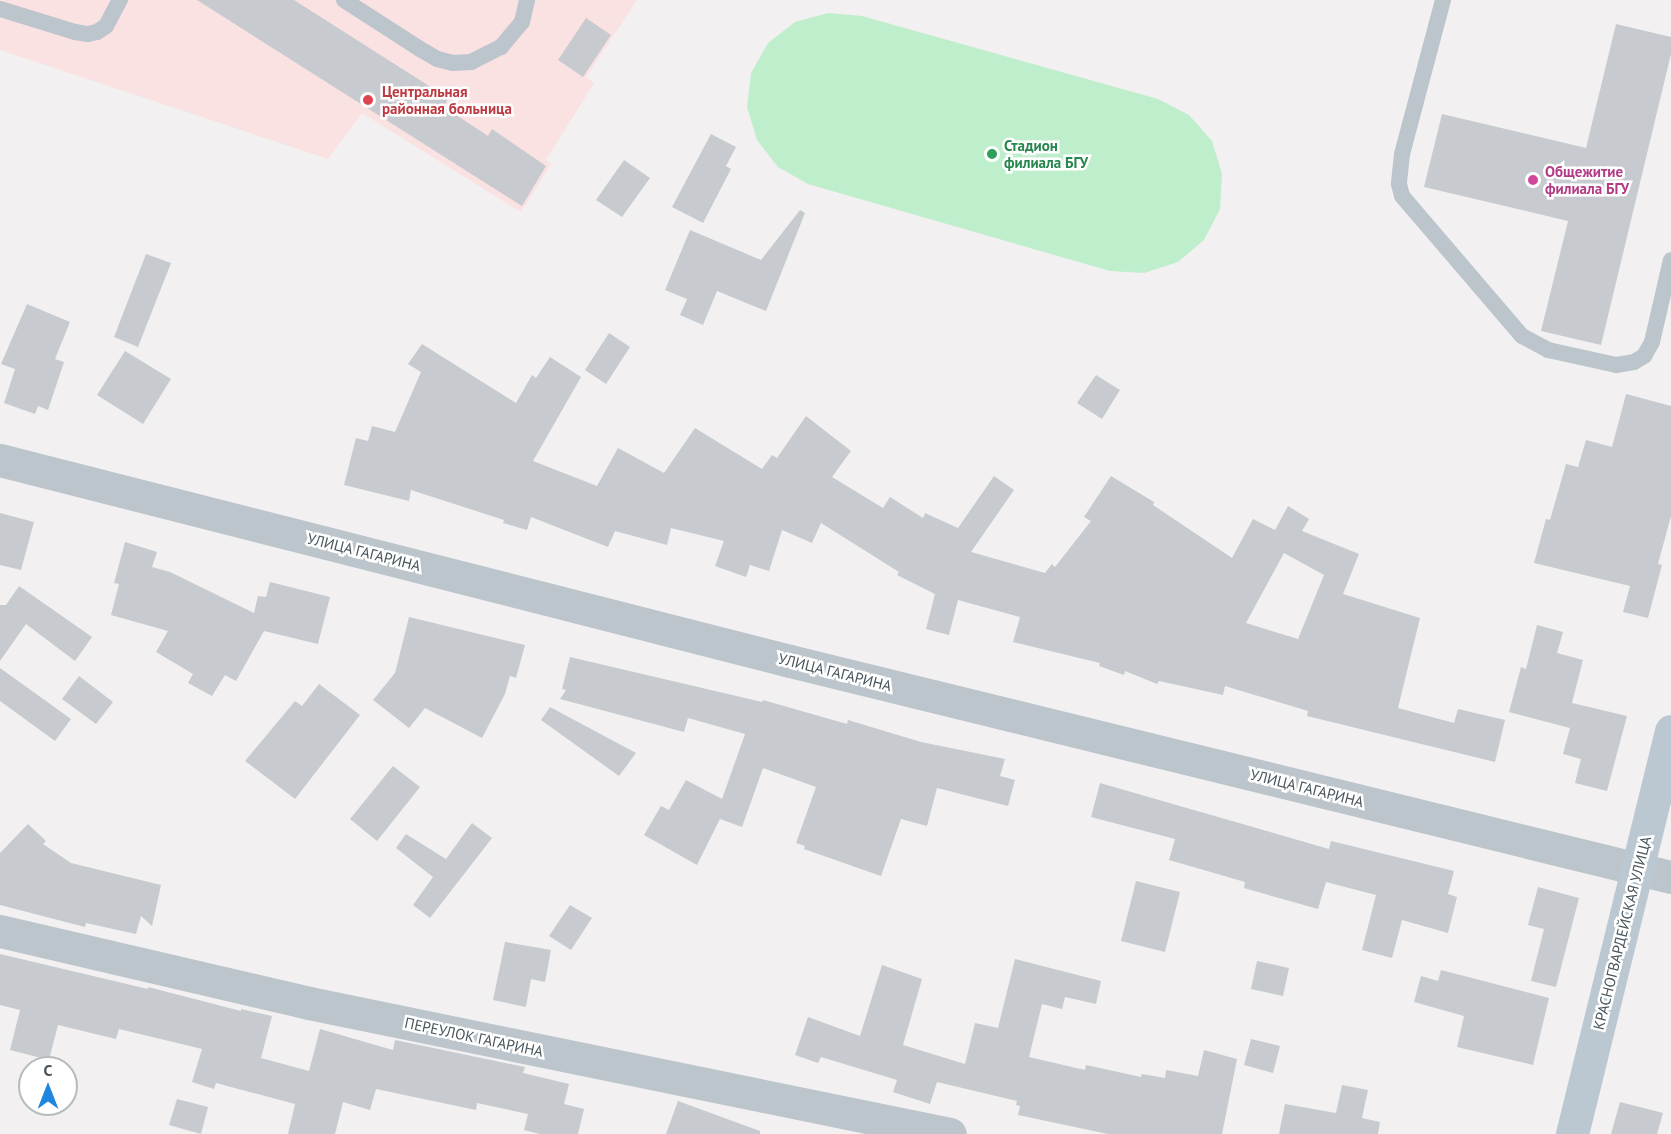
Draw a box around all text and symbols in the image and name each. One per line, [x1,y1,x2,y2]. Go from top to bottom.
place label: Центральная районная больница [382,82,512,117]
marker: Центральная районная больница [359,91,377,109]
place label: Стадион филиала БГУ [1004,136,1088,171]
marker: Стадион филиала БГУ [985,147,999,161]
place label: Общежитие филиала БГУ [1545,162,1629,197]
marker: Общежитие филиала БГУ [1526,173,1540,187]
street label: УЛИЦА ГАГАРИНА [305,529,423,575]
street label: УЛИЦА ГАГАРИНА [776,649,894,695]
street label: УЛИЦА ГАГАРИНА [1248,765,1366,811]
street label: КРАСНОГВАРДЕЙСКАЯ УЛИЦА [1589,834,1655,1032]
street label: ПЕРЕУЛОК ГАГАРИНА [403,1014,545,1060]
north arrow [18,1056,78,1116]
text: С [44,1060,52,1080]

